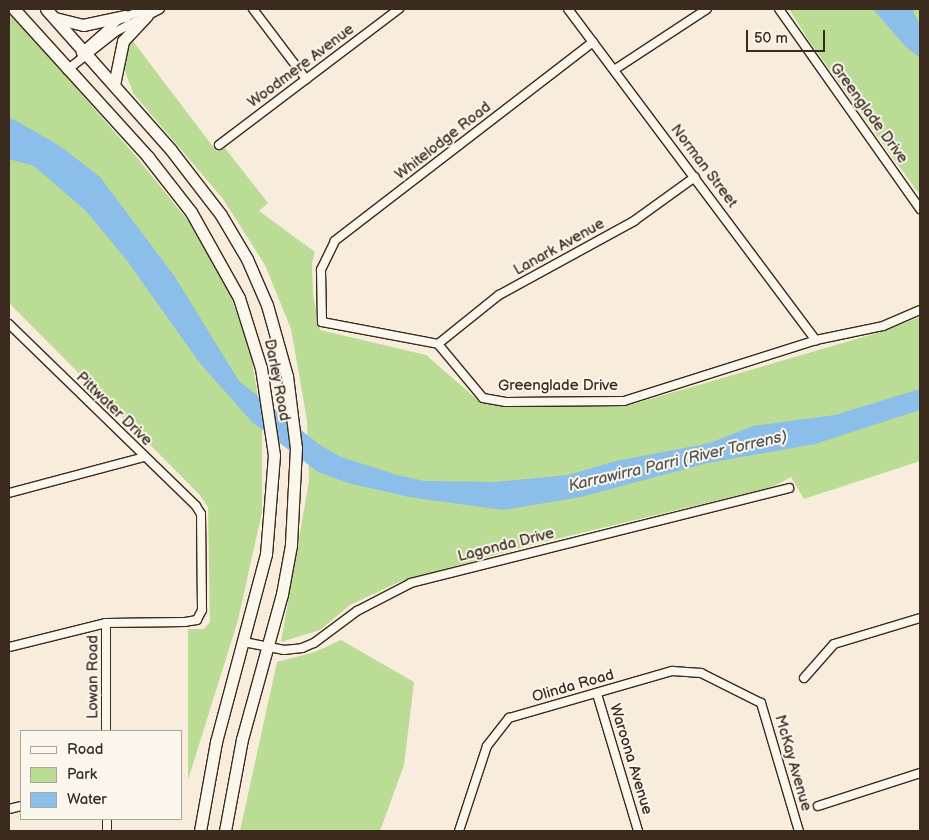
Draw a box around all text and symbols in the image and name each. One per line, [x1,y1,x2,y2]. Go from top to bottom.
street label: Woodmere Avenue [244,20,358,112]
scale bar [749,20,828,52]
text: 50 m [754,29,788,48]
street label: Greenglade Drive [827,59,911,167]
street label: Whitelodge Road [392,98,494,184]
street label: Norman Street [667,121,741,211]
street label: Lanark Avenue [511,215,607,279]
street label: Darley Road [260,337,294,423]
street label: Pittwater Drive [72,368,156,450]
street label: Greenglade Drive [498,377,618,395]
water label: Karrawirra Parri (River Torrens) [566,427,790,497]
street label: Lagonda Drive [456,524,556,566]
street label: Lowan Road [84,635,102,719]
street label: Olinda Road [530,666,616,706]
street label: Waroona Avenue [606,701,656,817]
street label: McKay Avenue [771,712,815,814]
legend [20,730,182,820]
text: Road [67,740,103,759]
text: Park [67,765,97,784]
text: Water [67,790,107,809]

